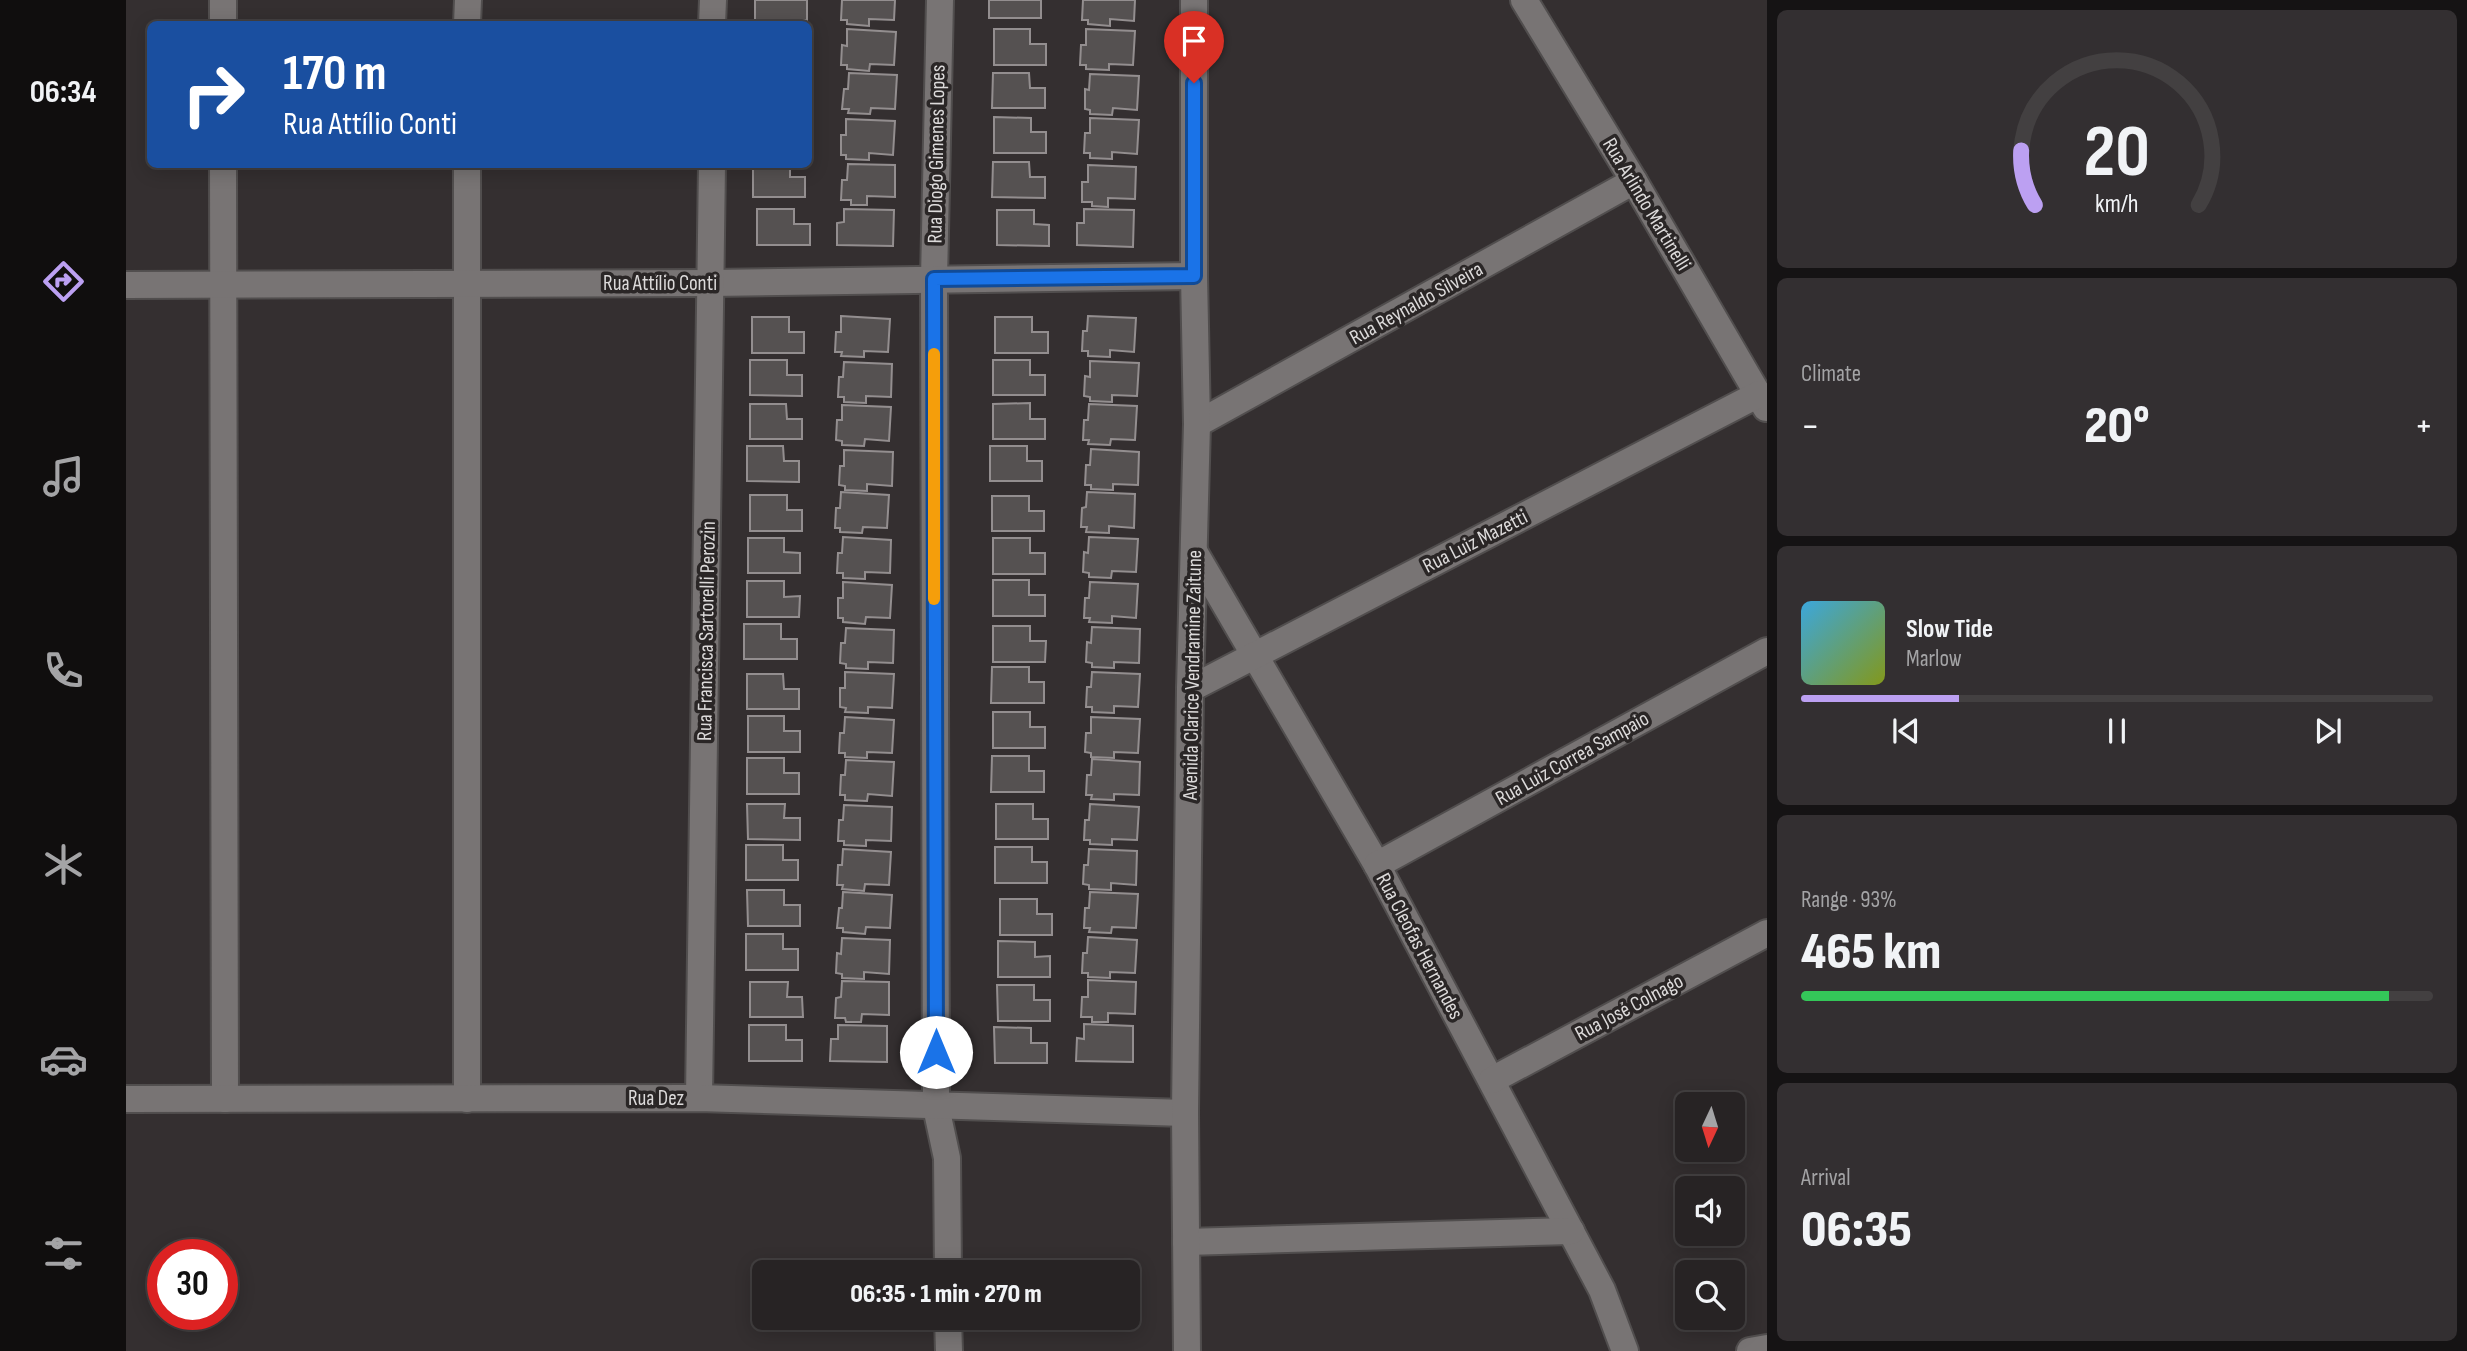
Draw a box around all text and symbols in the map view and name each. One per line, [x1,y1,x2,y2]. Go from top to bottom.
pin [1164,11,1224,83]
icon: arrive [1175,22,1213,60]
text: 170 m [283,45,387,104]
icon: right [168,49,259,140]
street label: Rua Diogo Gimenes Lopes [922,64,951,244]
text: 06:34 [30,73,96,112]
text: Rua Attílio Conti [283,105,457,144]
text: 20 [2084,109,2150,197]
street label: Rua Arlindo Martinelli [1597,133,1696,275]
text: km/h [2095,189,2139,220]
icon: directions [39,257,88,306]
street label: Rua Reynaldo Silveira [1345,257,1487,350]
street label: Rua Attílio Conti [603,271,717,296]
text: Climate [1801,360,1861,388]
text: 20° [2084,395,2150,458]
text: − [1801,404,1820,449]
text: + [2414,404,2433,449]
icon: music [39,452,88,501]
street label: Rua Luiz Mazetti [1419,504,1532,578]
street label: Rua Francisca Sartorelli Perozin [692,521,721,741]
street label: Avenida Clarice Vendramine Zaitune [1178,550,1207,801]
text: Slow Tide [1906,614,1993,645]
text: Marlow [1906,645,1962,673]
icon: phone [39,646,88,695]
street label: Rua Luiz Correa Sampaio [1491,706,1653,811]
icon: previous [1887,712,1925,750]
icon: pause [2098,712,2136,750]
icon: next [2309,712,2347,750]
icon: climate [39,840,88,889]
street label: Rua Cleofas Hernandes [1371,869,1469,1024]
text: Range · 93% [1801,886,1897,914]
text: 465 km [1801,921,1941,984]
street label: Rua José Colnago [1571,968,1688,1046]
position arrow [899,1015,973,1089]
icon: car [39,1035,88,1084]
street label: Rua Dez [628,1086,685,1111]
north arrow [1675,1092,1745,1162]
map controls [1675,1092,1745,1330]
text: Arrival [1801,1164,1850,1192]
button: sound [1675,1176,1745,1246]
text: 06:35 [1801,1199,1912,1262]
icon: filters [39,1229,88,1278]
speed limit sign: 30 [147,1239,238,1330]
button: search [1675,1260,1745,1330]
text: 06:35 · 1 min · 270 m [850,1279,1042,1310]

